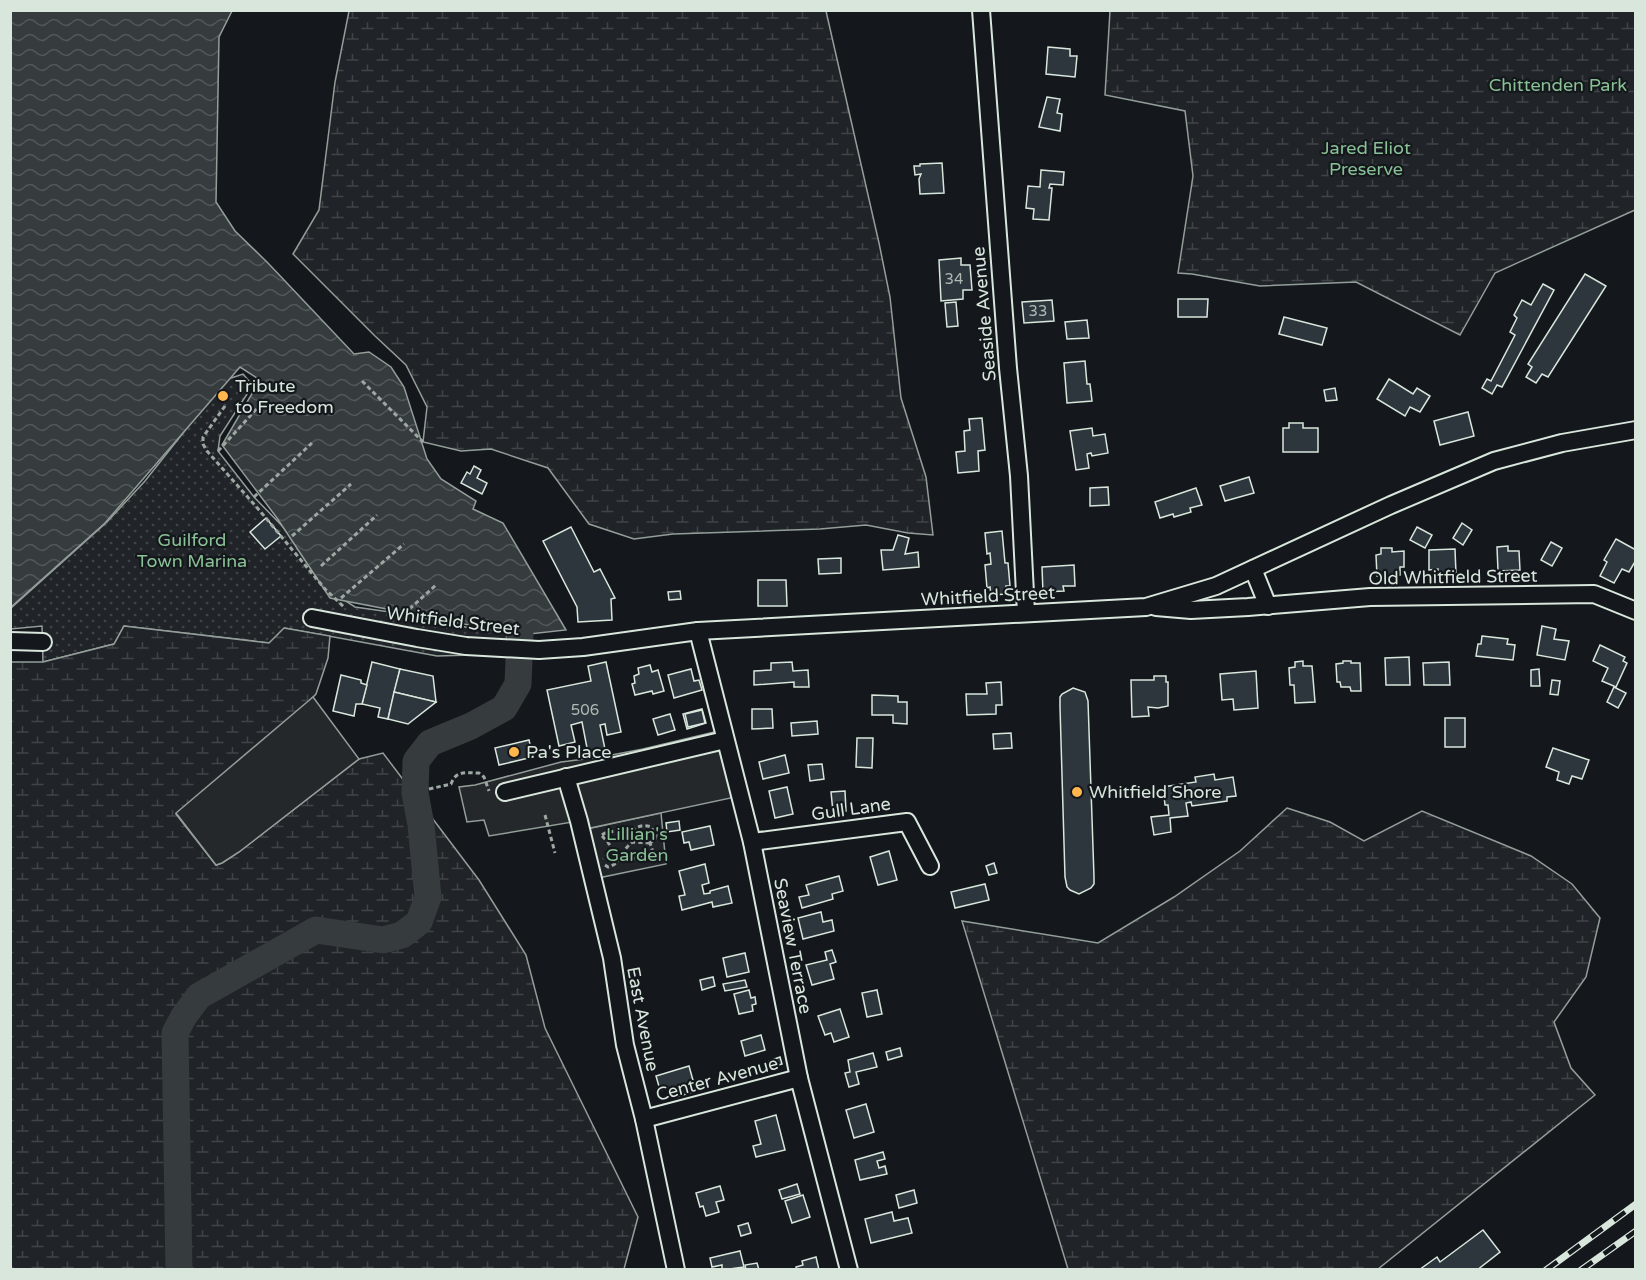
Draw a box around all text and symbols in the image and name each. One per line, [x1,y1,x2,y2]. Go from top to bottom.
park label: Chittenden Park [1489,74,1627,96]
park label: Jared Eliot Preserve [1321,137,1411,180]
street label: Seaside Avenue [967,246,1001,382]
house number: 34 [945,270,963,288]
house number: 33 [1029,302,1047,320]
place label: Tribute to Freedom [235,375,334,418]
marker: Tribute to Freedom [216,389,230,403]
park label: Guilford Town Marina [137,529,247,572]
street label: Old Whitfield Street [1368,565,1538,589]
street label: Whitfield Street [920,581,1056,610]
street label: Whitfield Street [385,602,521,640]
house number: 506 [571,701,599,719]
place label: Pa's Place [526,741,611,763]
marker: Pa's Place [507,745,521,759]
place label: Whitfield Shore [1089,781,1221,803]
marker: Whitfield Shore [1070,785,1084,799]
street label: Gull Lane [810,793,892,825]
park label: Lillian's Garden [606,823,668,866]
street label: Seaview Terrace [769,876,817,1016]
street label: East Avenue [622,965,664,1073]
street label: Center Avenue [653,1052,781,1106]

